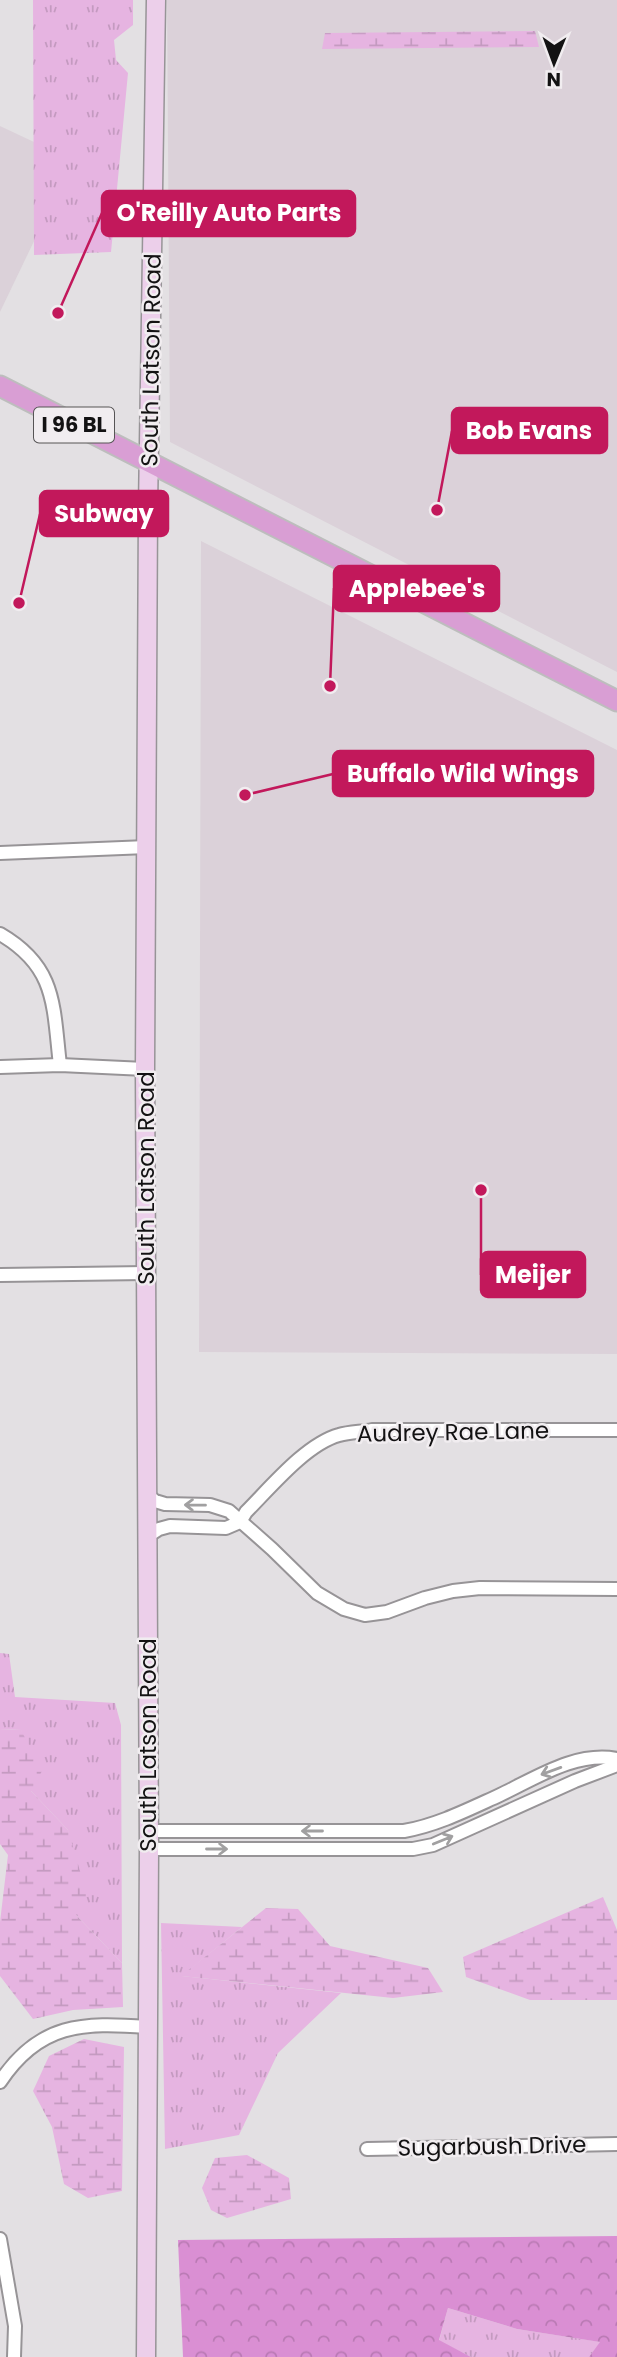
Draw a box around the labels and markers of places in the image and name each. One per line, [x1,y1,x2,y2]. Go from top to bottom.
callout: O'Reilly Auto Parts [102,191,355,236]
callout: Bob Evans [452,408,607,453]
callout: Subway [40,491,168,536]
callout: Applebee's [334,566,499,611]
callout: Buffalo Wild Wings [333,751,593,796]
callout: Meijer [481,1252,585,1297]

